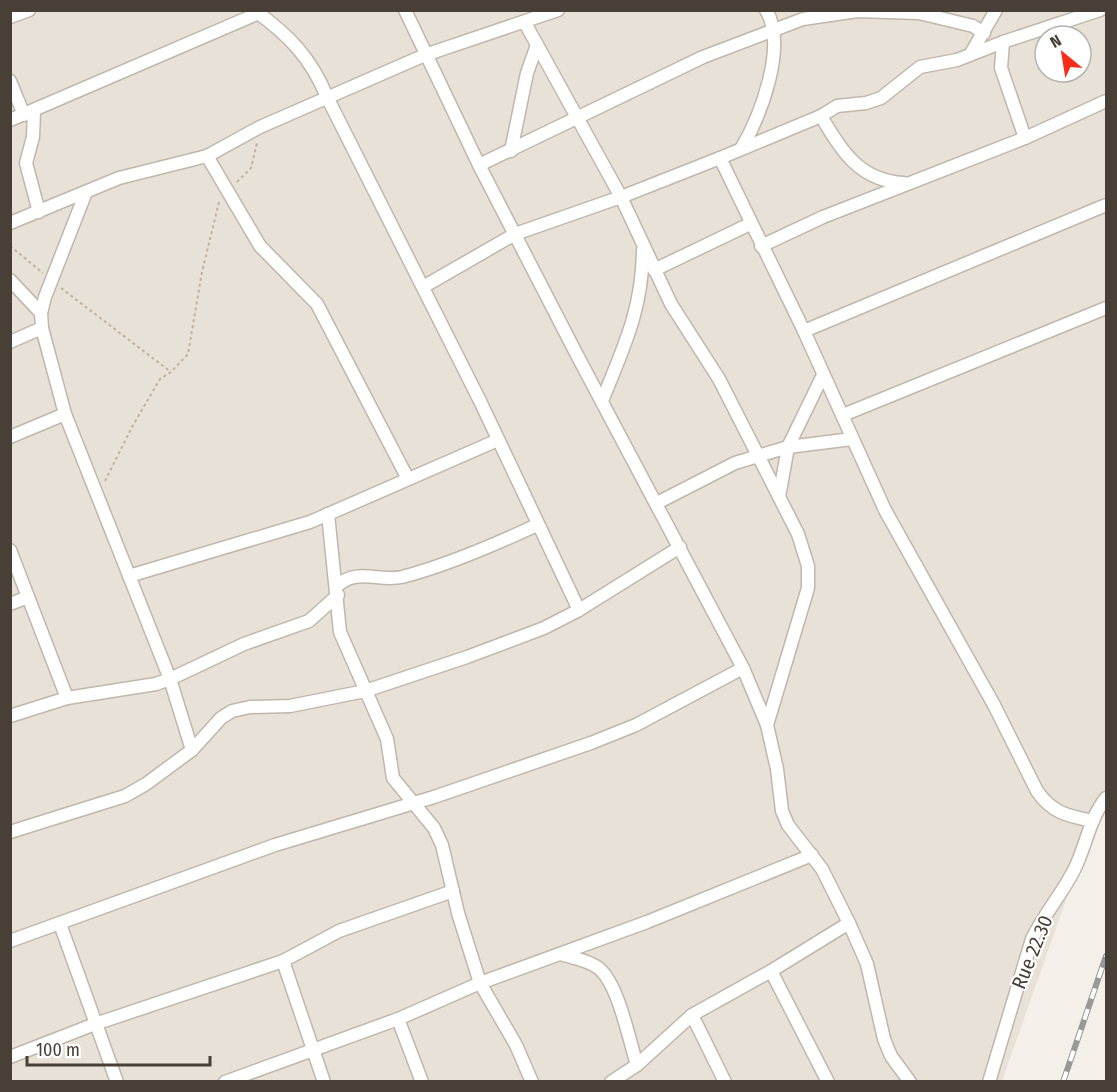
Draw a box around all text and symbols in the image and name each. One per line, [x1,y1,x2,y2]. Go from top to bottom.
north arrow [1033,24,1093,84]
text: N [1047,31,1065,52]
street label: Rue 22.30 [1006,912,1058,992]
scale bar [27,1029,210,1067]
text: 100 m [36,1039,80,1061]

